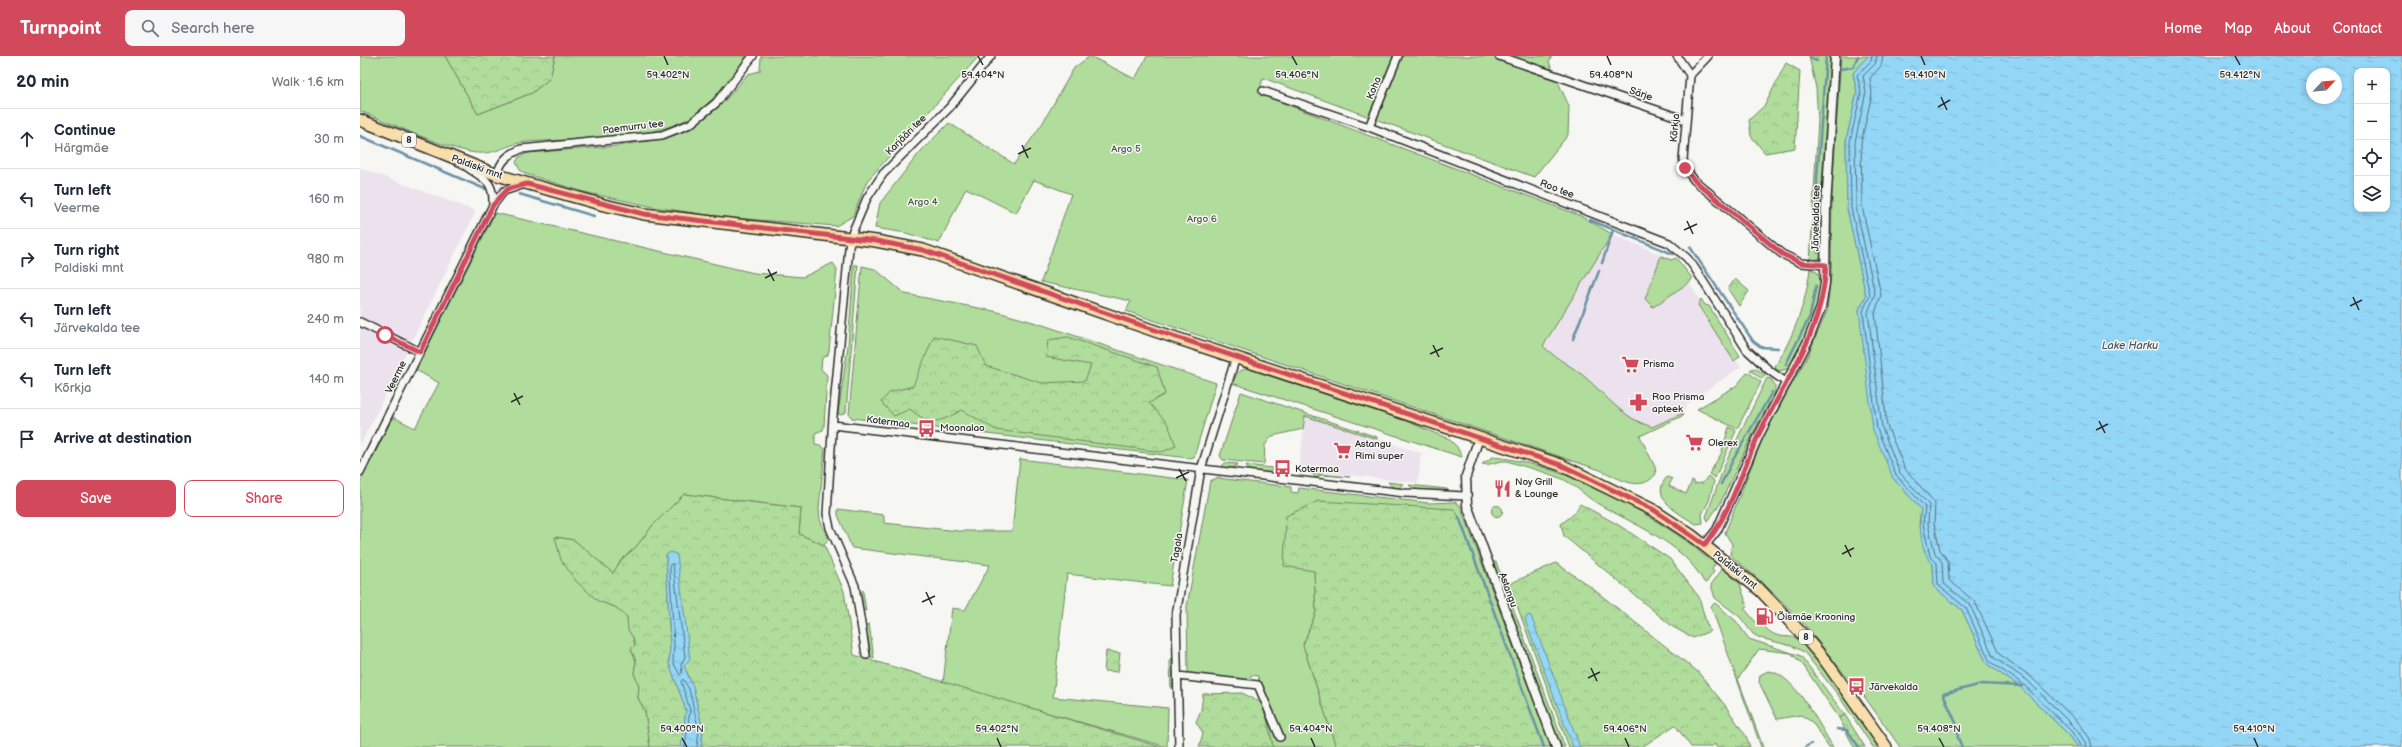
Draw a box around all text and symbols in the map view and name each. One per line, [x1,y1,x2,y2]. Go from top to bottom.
search box [125,10,405,46]
text: Turnpoint [20,17,101,40]
icon: search [139,17,161,39]
text: Search here [171,19,254,38]
text: Home [2164,20,2202,37]
text: Map [2224,20,2252,37]
text: About [2274,20,2311,37]
text: Contact [2333,20,2382,37]
north arrow [2306,68,2342,104]
map controls [2354,68,2390,212]
button: + [2354,68,2390,104]
text: 59.402°N [646,69,690,81]
text: 59.404°N [961,69,1005,81]
text: 59.406°N [1275,69,1319,81]
text: 59.408°N [1589,69,1633,81]
text: 59.410°N [1904,69,1946,81]
text: 59.412°N [2219,69,2261,81]
text: 20 min [16,72,69,92]
text: Walk · 1.6 km [272,74,344,90]
street label: Koha [1364,75,1384,101]
street label: Särje [1628,84,1654,104]
button: − [2354,104,2390,140]
street label: Karjääri tee [883,112,929,158]
street label: Kõrkja [1668,113,1682,143]
street label: Paemurru tee [602,117,664,137]
text: Continue [54,121,116,140]
icon: ahead [16,128,38,150]
text: 30 m [314,131,344,147]
road number: 8 [402,133,416,147]
text: Härgmäe [54,140,109,156]
button: locate [2354,140,2390,176]
park label: Argo 5 [1111,143,1141,155]
street label: Paldiski mnt [450,152,504,182]
route end [1676,159,1694,177]
button: layers [2354,176,2390,212]
street label: Roo tee [1538,177,1576,201]
text: Turn left [54,181,111,200]
street label: Järvekalda tee [1809,185,1823,251]
icon: left [16,188,38,210]
text: 160 m [309,191,344,207]
park label: Argo 4 [908,196,938,208]
text: Veerme [54,200,100,216]
park label: Argo 6 [1187,213,1217,225]
text: Turn right [54,241,119,260]
icon: right [16,248,38,270]
text: 980 m [307,251,344,267]
text: Paldiski mnt [54,260,124,276]
text: Turn left [54,301,111,320]
icon: left [16,308,38,330]
text: 240 m [307,311,344,327]
text: Järvekalda tee [54,320,140,336]
route start [376,326,394,344]
water label: Lake Harku [2102,339,2158,352]
supermarket icon: Prisma [1620,354,1640,374]
place label: Prisma [1643,358,1674,370]
street label: Veerme [383,359,409,395]
text: Turn left [54,361,111,380]
icon: left [16,368,38,390]
text: 140 m [309,371,344,387]
text: Kõrkja [54,380,91,396]
place label: Roo Prisma apteek [1652,391,1705,415]
pharmacy icon: Roo Prisma apteek [1629,393,1649,413]
street label: Kotermaa [866,413,911,431]
bus stop icon: Moonalao [917,418,937,438]
place label: Moonalao [940,422,985,434]
icon: arrive [16,428,38,450]
text: Arrive at destination [54,429,192,448]
supermarket icon: Olerex [1685,433,1705,453]
place label: Olerex [1708,437,1738,449]
place label: Astangu Rimi super [1355,438,1404,462]
supermarket icon: Astangu Rimi super [1332,440,1352,460]
bus stop icon: Kotermaa [1272,459,1292,479]
place label: Kotermaa [1295,463,1339,475]
place label: Noy Grill & Lounge [1515,476,1558,500]
restaurant icon: Noy Grill & Lounge [1492,478,1512,498]
button: Save [16,480,176,517]
button: Share [184,480,344,517]
street label: Tagala [1168,532,1186,564]
street label: Paldiski mnt [1710,548,1760,592]
street label: Astangu [1496,571,1520,609]
fuel station icon: Õismäe Krooning [1754,607,1774,627]
place label: Õismäe Krooning [1777,611,1856,623]
road number: 8 [1799,630,1813,644]
bus stop icon: Järvekalda [1846,677,1866,697]
place label: Järvekalda [1869,681,1918,693]
text: 59.400°N [660,723,704,735]
text: 59.402°N [975,723,1019,735]
text: 59.404°N [1289,723,1333,735]
text: 59.406°N [1603,723,1647,735]
text: 59.408°N [1917,723,1961,735]
text: 59.410°N [2233,723,2275,735]

